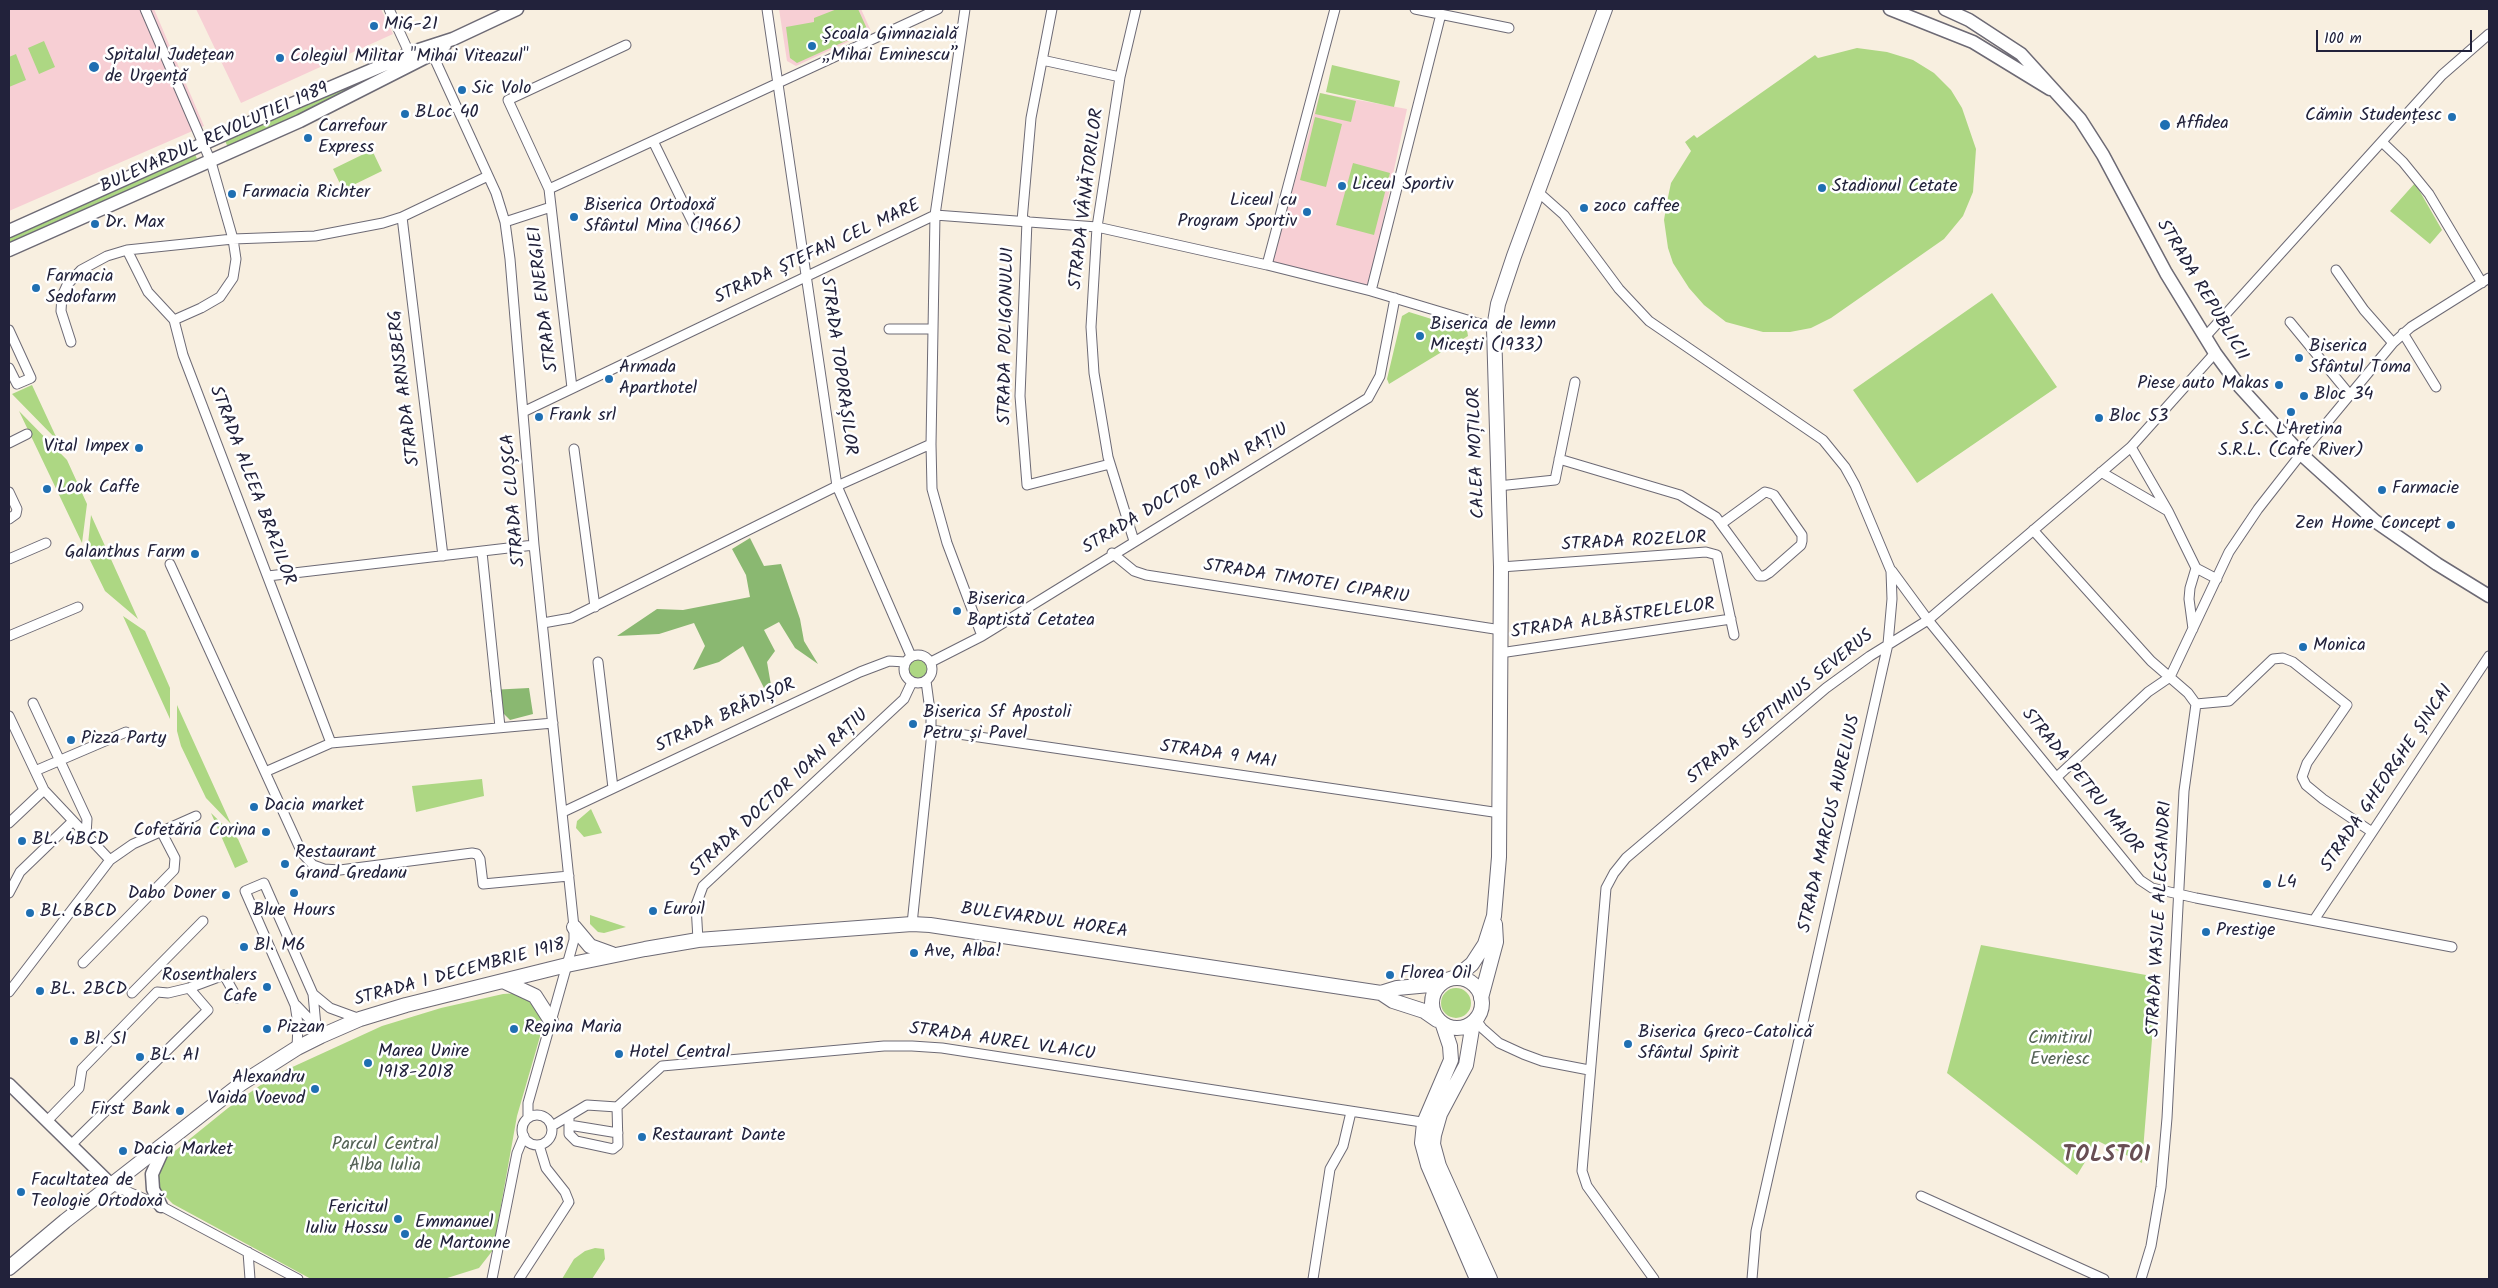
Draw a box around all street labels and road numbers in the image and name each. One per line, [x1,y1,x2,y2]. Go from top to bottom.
street label: BULEVARDUL REVOLUȚIEI 1989 [97,79,333,199]
street label: STRADA VÂNĂTORILOR [1066,107,1110,291]
street label: STRADA ȘTEFAN CEL MARE [712,196,924,310]
street label: STRADA REPUBLICII [2150,217,2252,365]
street label: STRADA ENERGIEI [525,225,565,373]
street label: STRADA POLIGONULUI [996,247,1020,425]
street label: STRADA TOPORAȘILOR [814,275,860,457]
street label: STRADA ARNSBERG [386,309,426,467]
street label: STRADA ALEEA BRAZILOR [203,383,299,589]
street label: CALEA MOȚILOR [1465,387,1491,519]
street label: STRADA DOCTOR IOAN RAȚIU [1079,420,1293,560]
street label: STRADA CLOȘCA [498,433,532,567]
street label: STRADA ROZELOR [1561,528,1707,558]
street label: STRADA TIMOTEI CIPARIU [1202,556,1410,610]
street label: STRADA ALBĂSTRELELOR [1510,595,1716,645]
street label: STRADA SEPTIMIUS SEVERUS [1683,626,1879,790]
street label: STRADA BRĂDIȘOR [653,675,799,759]
street label: STRADA GHEORGHE ȘINCAI [2317,681,2459,877]
street label: STRADA DOCTOR IOAN RAȚIU [686,705,874,883]
street label: STRADA PETRU MAIOR [2016,705,2146,859]
street label: STRADA MARCUS AURELIUS [1795,713,1867,935]
street label: STRADA 9 MAI [1158,737,1278,775]
street label: STRADA VASILE ALECSANDRI [2144,801,2178,1037]
street label: BULEVARDUL HOREA [959,900,1129,944]
street label: STRADA 1 DECEMBRIE 1918 [352,935,568,1013]
street label: STRADA AUREL VLAICU [908,1019,1096,1067]

